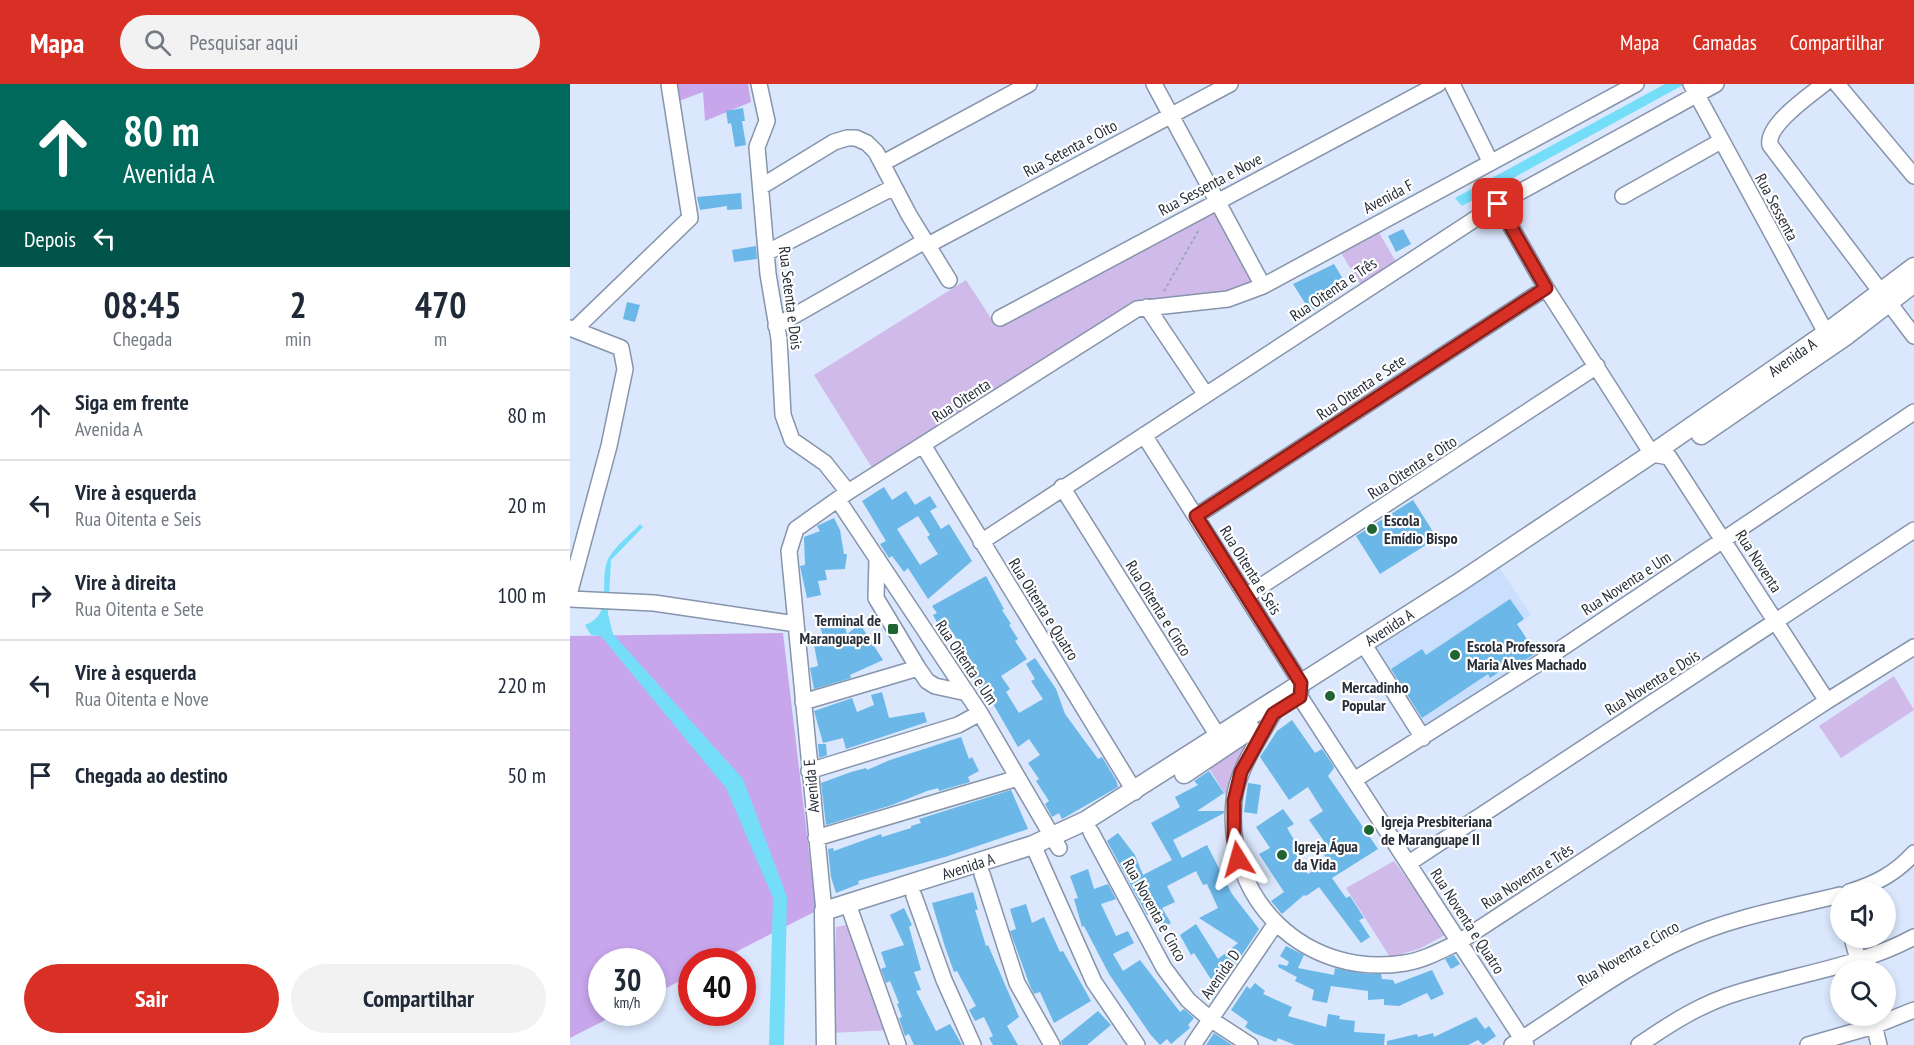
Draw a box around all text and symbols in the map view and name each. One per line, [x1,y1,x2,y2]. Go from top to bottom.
search box [120,15,540,69]
text: Mapa [30,24,84,61]
icon: search [141,26,174,59]
text: Pesquisar aqui [189,28,298,56]
text: Mapa [1620,29,1659,56]
text: Camadas [1692,29,1757,56]
text: Compartilhar [1790,29,1884,56]
text: 80 m [123,103,200,158]
icon: ahead [24,108,102,186]
street label: Rua Setenta e Oito [1020,115,1120,181]
street label: Rua Sessenta e Nove [1155,148,1265,220]
text: Avenida A [123,156,215,190]
street label: Rua Sessenta [1751,170,1803,244]
street label: Avenida F [1360,175,1416,217]
pin [1472,178,1523,229]
icon: arrive [1481,187,1514,220]
icon: left [88,222,121,255]
text: Depois [24,225,76,253]
street label: Rua Setenta e Dois [775,245,807,351]
street label: Rua Oitenta e Três [1286,253,1380,325]
text: 08:45 [104,281,181,328]
text: 2 [289,281,307,328]
text: 470 [415,281,466,328]
text: Chegada [113,326,172,352]
text: min [285,326,311,352]
text: m [434,326,447,352]
street label: Avenida A [1764,333,1820,381]
street label: Rua Oitenta e Sete [1313,350,1409,424]
street label: Rua Oitenta [928,374,994,426]
text: Siga em frente [75,388,189,416]
icon: ahead [24,399,57,432]
text: 80 m [507,401,546,429]
text: Avenida A [75,416,143,442]
street label: Rua Oitenta e Oito [1364,431,1460,503]
text: Vire à esquerda [75,478,196,506]
icon: left [24,489,57,522]
text: 20 m [507,491,546,519]
text: Rua Oitenta e Seis [75,506,201,532]
place label: Escola Emídio Bispo [1384,510,1458,548]
street label: Rua Oitenta e Seis [1216,522,1286,618]
marker: Escola Emídio Bispo [1365,522,1379,536]
street label: Rua Noventa [1731,526,1787,596]
street label: Rua Noventa e Um [1578,547,1674,619]
street label: Rua Oitenta e Quatro [1005,554,1083,664]
street label: Rua Oitenta e Cinco [1122,557,1196,660]
text: Vire à direita [75,568,176,596]
icon: right [24,579,57,612]
text: 100 m [497,581,546,609]
text: Rua Oitenta e Sete [75,596,204,622]
street label: Avenida A [1361,604,1418,650]
place label: Terminal de Maranguape II [800,610,881,648]
street label: Rua Oitenta e Um [931,616,1003,708]
marker: Terminal de Maranguape II [886,622,900,636]
place label: Escola Professora Maria Alves Machado [1467,636,1587,674]
street label: Rua Noventa e Dois [1601,645,1703,719]
marker: Escola Professora Maria Alves Machado [1448,648,1462,662]
text: Vire à esquerda [75,658,196,686]
icon: left [24,669,57,702]
text: 220 m [497,671,546,699]
place label: Mercadinho Popular [1342,677,1409,715]
text: Rua Oitenta e Nove [75,686,209,712]
marker: Mercadinho Popular [1323,689,1337,703]
street label: Avenida E [799,758,823,814]
icon: arrive [24,759,57,792]
text: Chegada ao destino [75,761,228,789]
text: 50 m [507,761,546,789]
place label: Igreja Presbiteriana de Maranguape II [1381,811,1493,849]
marker: Igreja Presbiteriana de Maranguape II [1362,823,1376,837]
position arrow [1206,827,1270,891]
place label: Igreja Água da Vida [1294,836,1358,874]
street label: Rua Noventa e Três [1477,839,1577,913]
street label: Avenida A [939,848,997,884]
marker: Igreja Água da Vida [1275,848,1289,862]
street label: Rua Noventa e Cinco [1119,855,1191,965]
street label: Rua Noventa e Quatro [1426,865,1510,978]
map controls [1830,882,1896,1026]
button: sound [1830,882,1896,948]
street label: Rua Noventa e Cinco [1574,916,1682,990]
street label: Avenida D [1196,946,1244,1002]
speed limit sign: 40 [678,948,756,1026]
text: 30 [613,960,641,999]
button: search [1830,960,1896,1026]
button: Sair [24,964,279,1033]
button: Compartilhar [291,964,546,1033]
text: km/h [614,993,640,1012]

